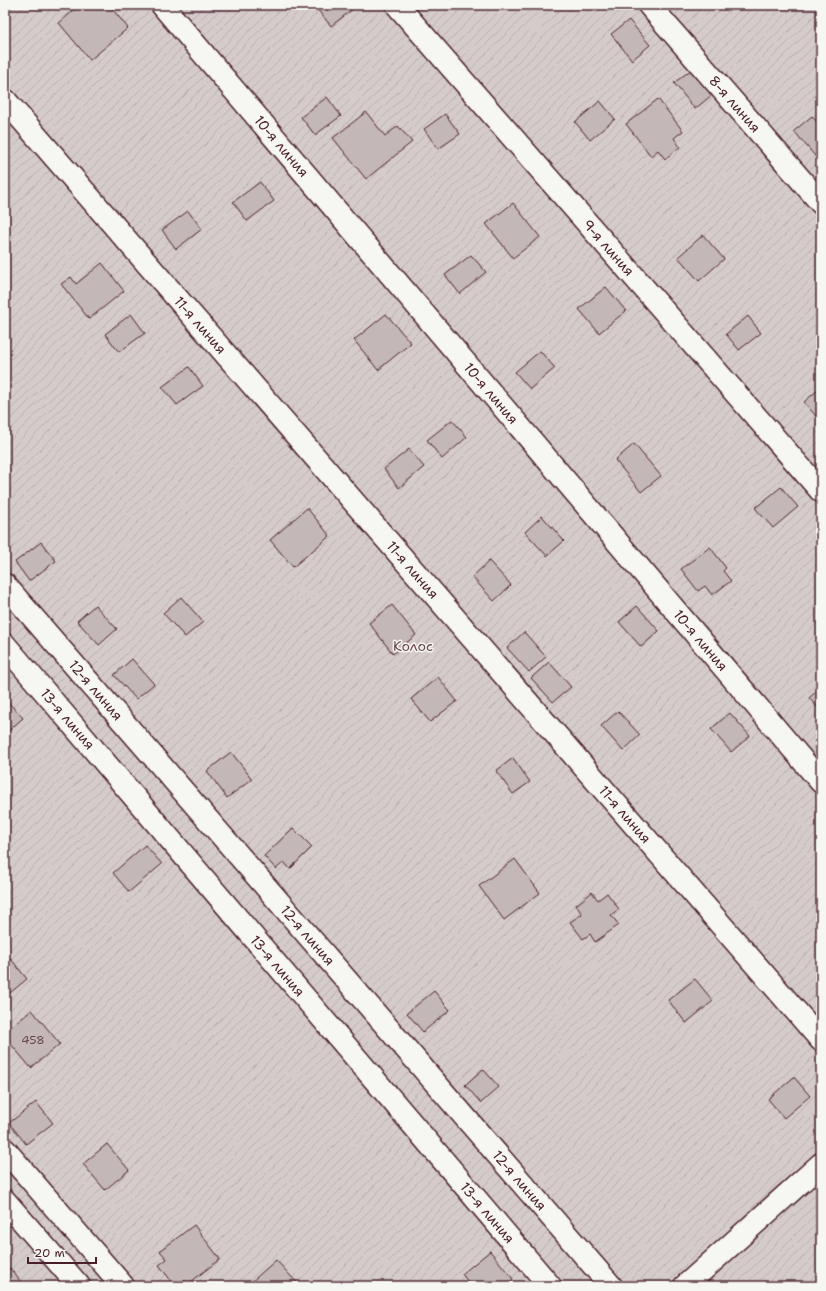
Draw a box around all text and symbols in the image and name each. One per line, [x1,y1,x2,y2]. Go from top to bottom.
street label: 8-я линия [705,72,765,136]
street label: 10-я линия [250,112,313,181]
street label: 9-я линия [579,215,638,280]
street label: 11-я линия [170,292,230,358]
street label: 10-я линия [460,359,522,428]
street label: 11-я линия [383,537,443,602]
street label: 10-я линия [670,606,732,675]
park label: Колос [393,637,433,655]
street label: 12-я линия [65,656,127,724]
street label: 13-я линия [37,685,99,753]
street label: 11-я линия [595,782,655,847]
street label: 12-я линия [277,901,339,969]
street label: 13-я линия [247,931,309,1000]
house number: 458 [21,1032,45,1048]
street label: 12-я линия [489,1146,551,1214]
street label: 13-я линия [456,1178,519,1247]
scale bar [28,1239,96,1265]
text: 20 m [34,1245,65,1261]

